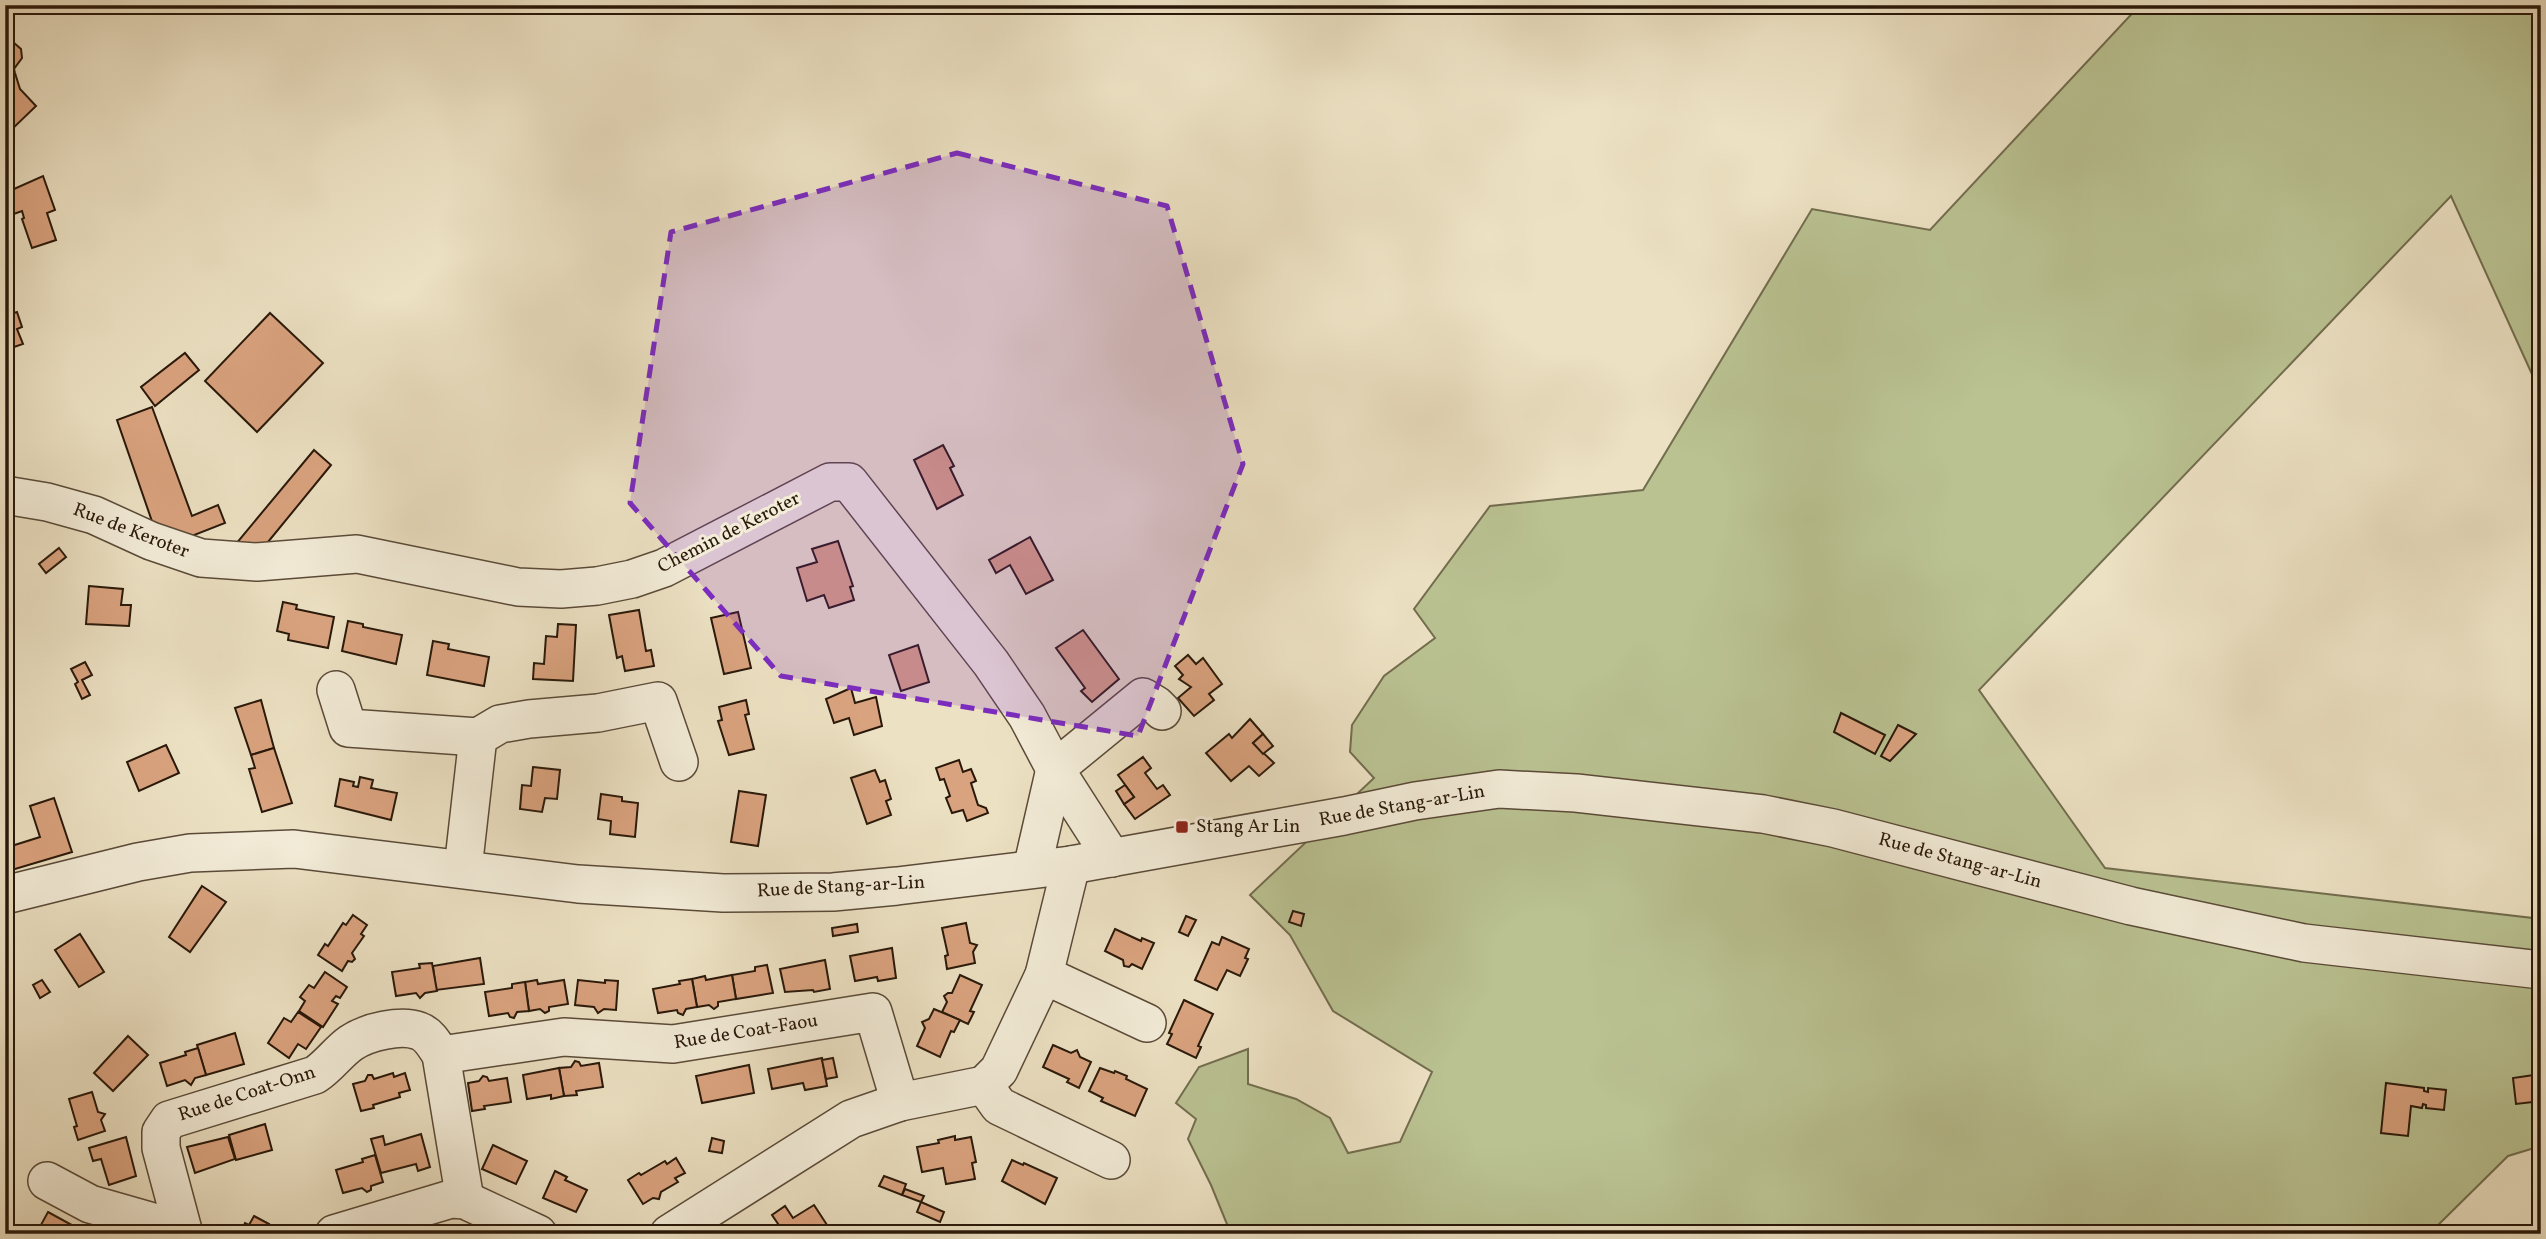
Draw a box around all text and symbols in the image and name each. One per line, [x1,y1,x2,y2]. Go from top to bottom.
street label: Chemin de Keroter [653,486,805,580]
street label: Rue de Keroter [69,497,193,565]
street label: Rue de Stang-ar-Lin [1317,779,1487,833]
place label: Stang Ar Lin [1196,814,1300,840]
marker: Stang Ar Lin [1174,819,1190,835]
street label: Rue de Stang-ar-Lin [1875,827,2045,895]
street label: Rue de Stang-ar-Lin [756,870,926,904]
street label: Rue de Coat-Faou [672,1008,820,1056]
street label: Rue de Coat-Onn [175,1060,319,1128]

